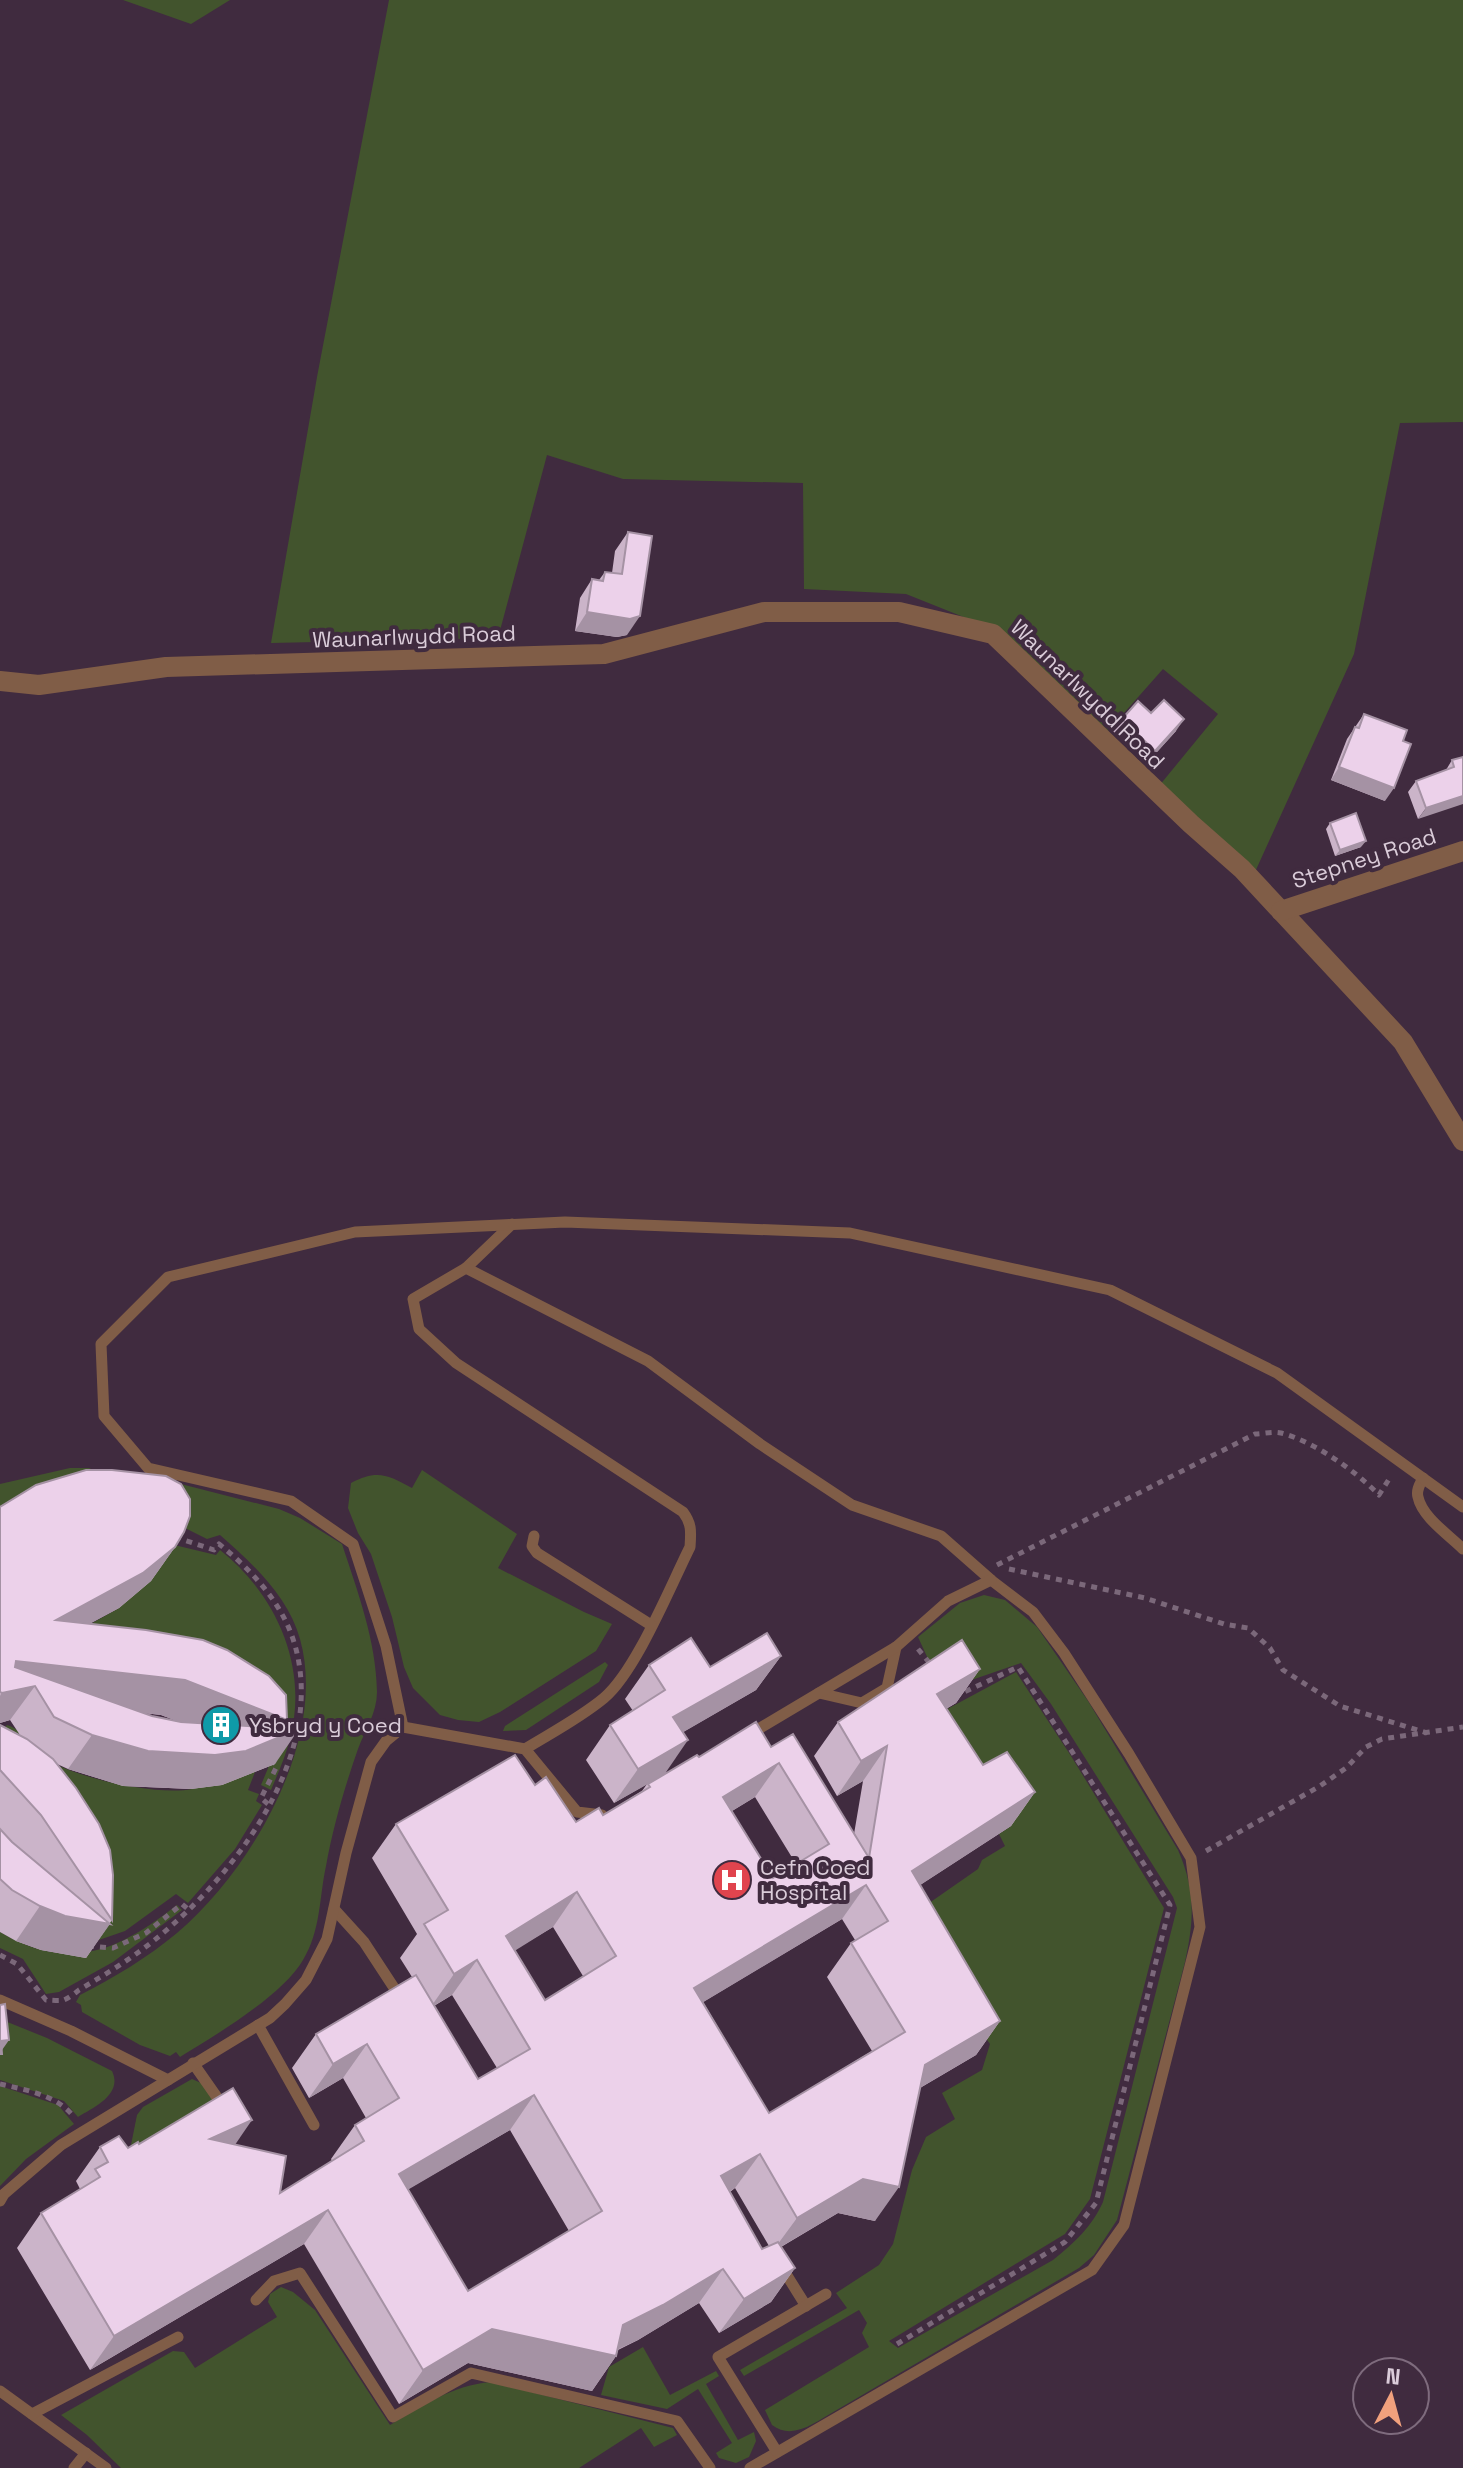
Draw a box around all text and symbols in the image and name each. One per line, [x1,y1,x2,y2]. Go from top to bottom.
street label: Waunarlwydd Road [1005,613,1171,775]
street label: Waunarlwydd Road [312,618,516,654]
street label: Stepney Road [1288,822,1440,894]
building icon: Ysbryd y Coed [200,1704,242,1746]
place label: Ysbryd y Coed [249,1711,402,1739]
place label: Cefn Coed Hospital [760,1853,871,1906]
hospital icon: Cefn Coed Hospital [711,1859,753,1901]
north arrow [1351,2356,1431,2436]
text: N [1384,2361,1402,2391]

